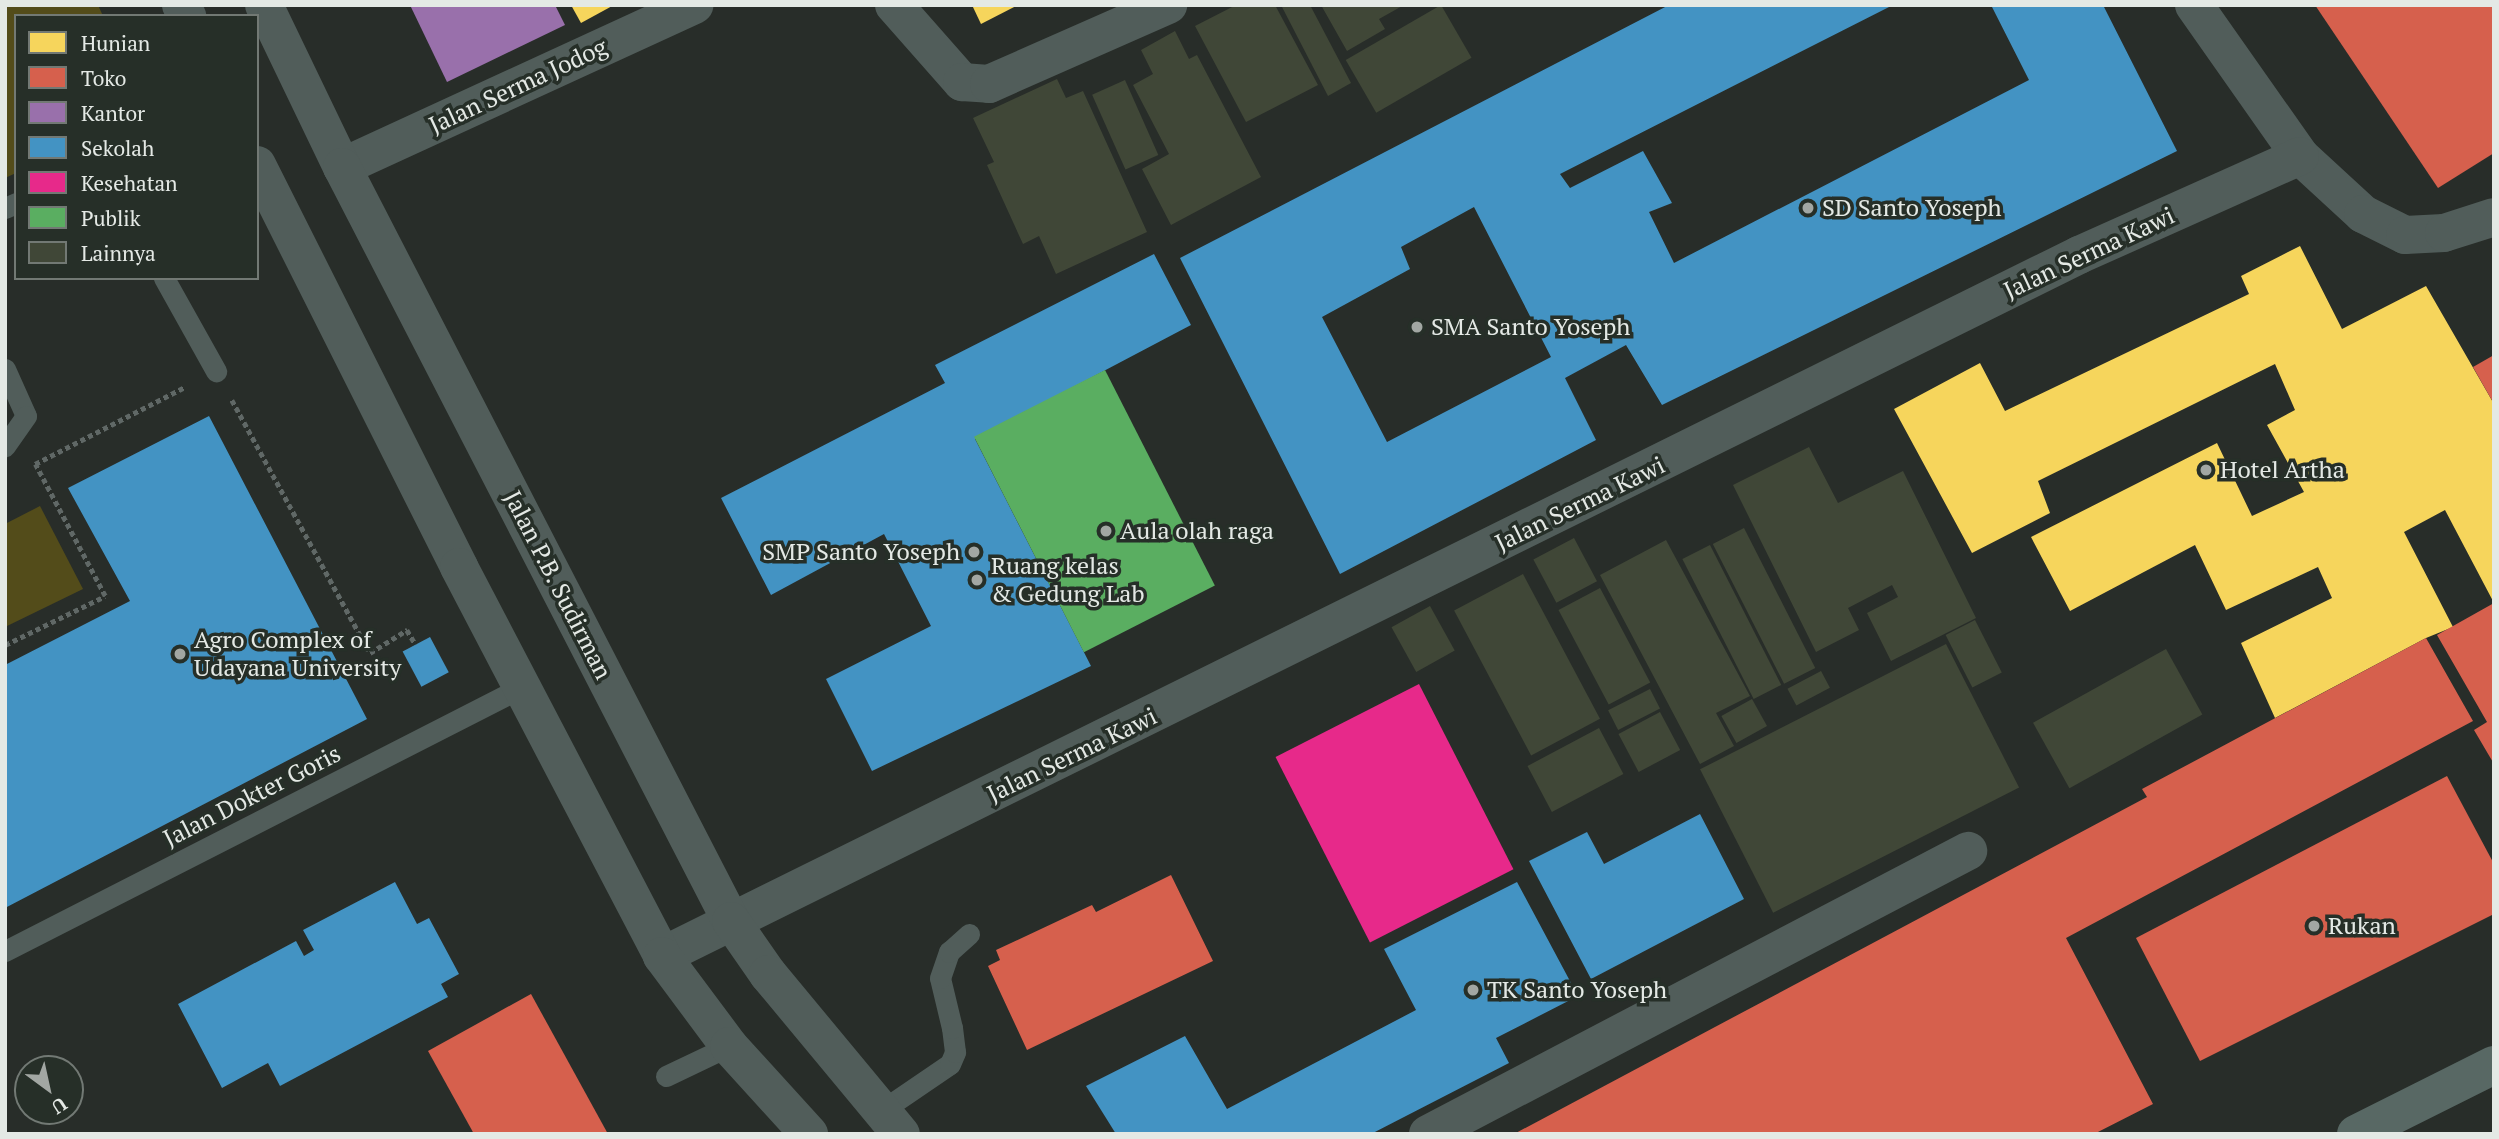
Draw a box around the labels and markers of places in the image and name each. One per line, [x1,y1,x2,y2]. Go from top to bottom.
place label: SD Santo Yoseph [1822,194,2002,222]
marker: SD Santo Yoseph [1800,200,1816,216]
place label: SMA Santo Yoseph [1431,313,1631,341]
marker: SMA Santo Yoseph [1409,319,1425,335]
place label: Hotel Artha [2220,456,2345,484]
marker: Hotel Artha [2198,462,2214,478]
place label: Aula olah raga [1120,517,1274,545]
marker: Aula olah raga [1098,523,1114,539]
place label: SMP Santo Yoseph [762,538,960,566]
marker: SMP Santo Yoseph [966,544,982,560]
place label: Ruang kelas & Gedung Lab [991,552,1144,608]
marker: Ruang kelas & Gedung Lab [969,572,985,588]
place label: Agro Complex of Udayana University [194,626,401,682]
marker: Agro Complex of Udayana University [172,646,188,662]
place label: Rukan [2328,912,2396,940]
marker: Rukan [2306,918,2322,934]
place label: TK Santo Yoseph [1487,976,1667,1004]
marker: TK Santo Yoseph [1465,982,1481,998]

